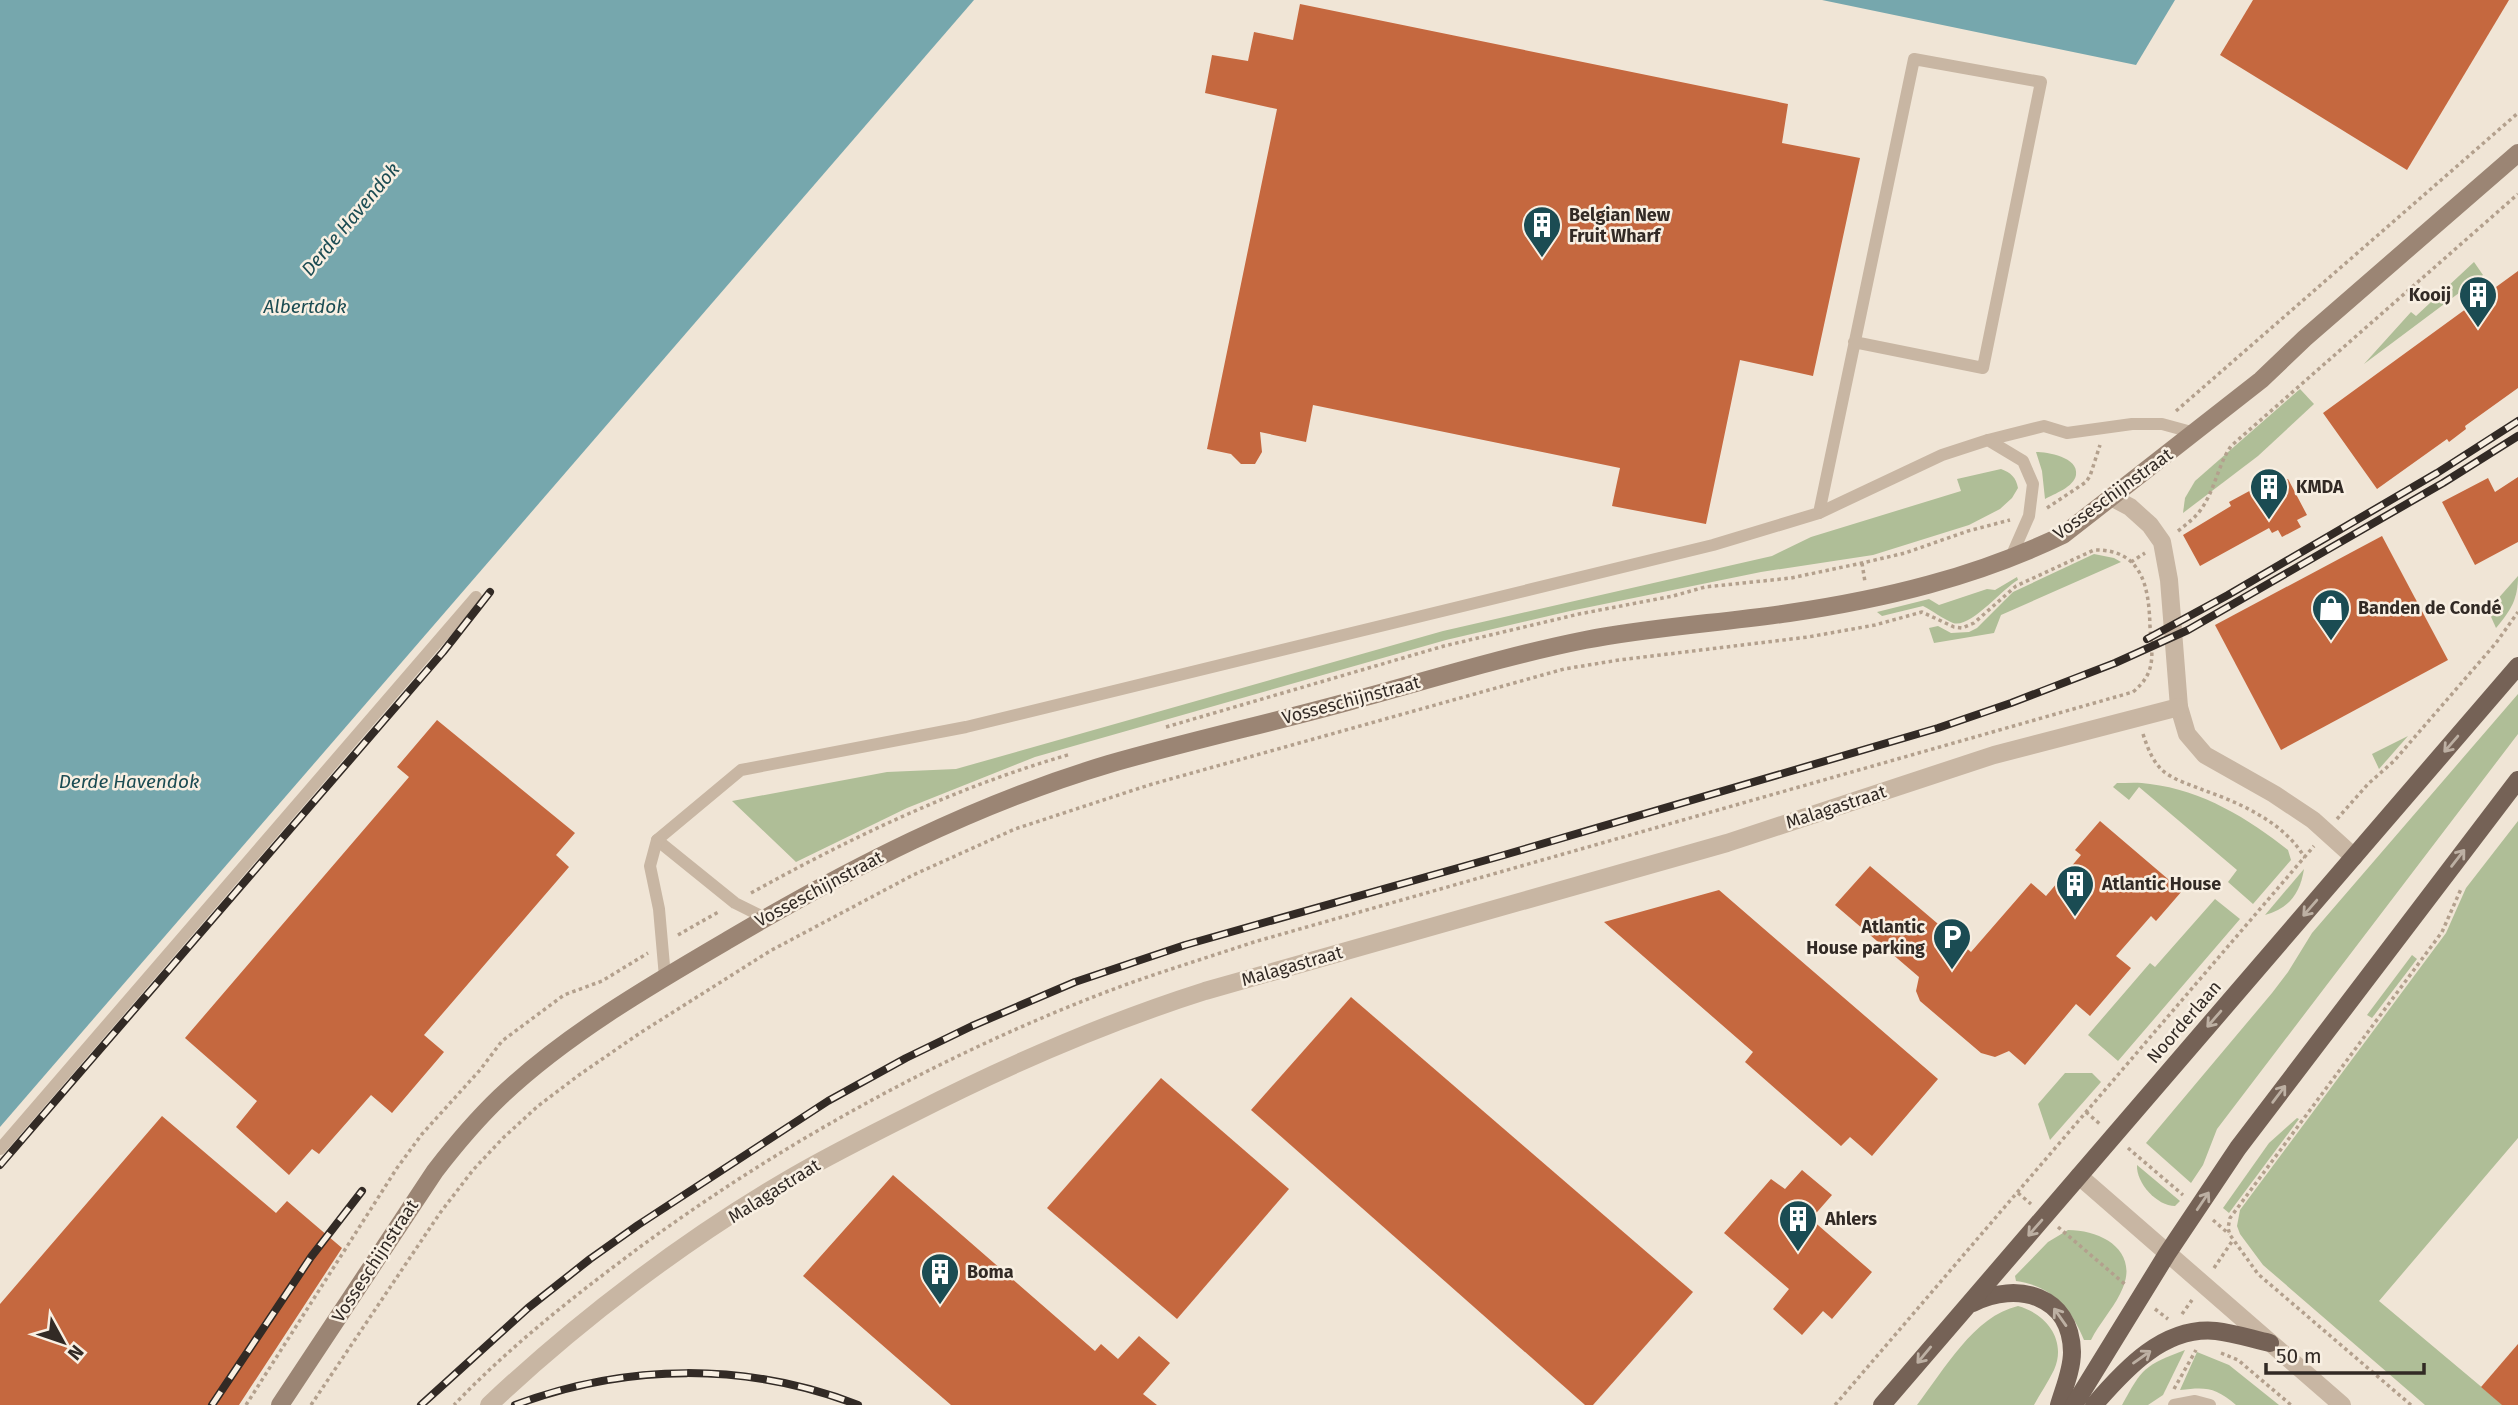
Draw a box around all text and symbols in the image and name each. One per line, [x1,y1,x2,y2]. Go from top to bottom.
water label: Derde Havendok [296,158,404,281]
building icon: Belgian New Fruit Wharf [1521,204,1563,259]
place label: Belgian New Fruit Wharf [1569,204,1671,247]
building icon: Kooij [2457,274,2499,329]
place label: Kooij [2409,284,2451,306]
water label: Albertdok [262,295,347,318]
street label: Vosseschijnstraat [2049,443,2177,545]
building icon: KMDA [2248,466,2290,521]
place label: KMDA [2296,476,2344,498]
shop icon: Banden de Condé [2310,587,2352,642]
place label: Banden de Condé [2358,597,2501,619]
street label: Vosseschijnstraat [1280,671,1423,729]
one-way arrow [2443,735,2459,753]
water label: Derde Havendok [59,770,199,793]
street label: Malagastraat [1783,780,1889,834]
street label: Vosseschijnstraat [751,846,887,932]
one-way arrow [2450,849,2465,868]
building icon: Atlantic House [2054,863,2096,918]
place label: Atlantic House [2101,873,2221,895]
one-way arrow [2302,899,2318,917]
place label: Atlantic House parking [1806,916,1925,959]
parking icon: Atlantic House parking [1931,916,1973,971]
street label: Malagastraat [1239,941,1346,991]
street label: Noorderlaan [2142,976,2226,1068]
one-way arrow [2206,1010,2222,1028]
one-way arrow [2272,1085,2287,1104]
street label: Malagastraat [724,1154,824,1228]
one-way arrow [2195,1192,2210,1211]
street label: Vosseschijnstraat [327,1195,423,1327]
building icon: Ahlers [1777,1198,1819,1253]
place label: Ahlers [1824,1208,1877,1230]
one-way arrow [2027,1218,2043,1236]
building icon: Boma [919,1251,961,1306]
place label: Boma [967,1261,1014,1283]
north arrow [28,1307,98,1377]
one-way arrow [2053,1308,2067,1327]
scale bar [2266,1332,2424,1376]
text: N [63,1340,89,1365]
text: 50 m [2276,1343,2322,1369]
one-way arrow [1917,1346,1932,1364]
one-way arrow [2132,1349,2151,1364]

